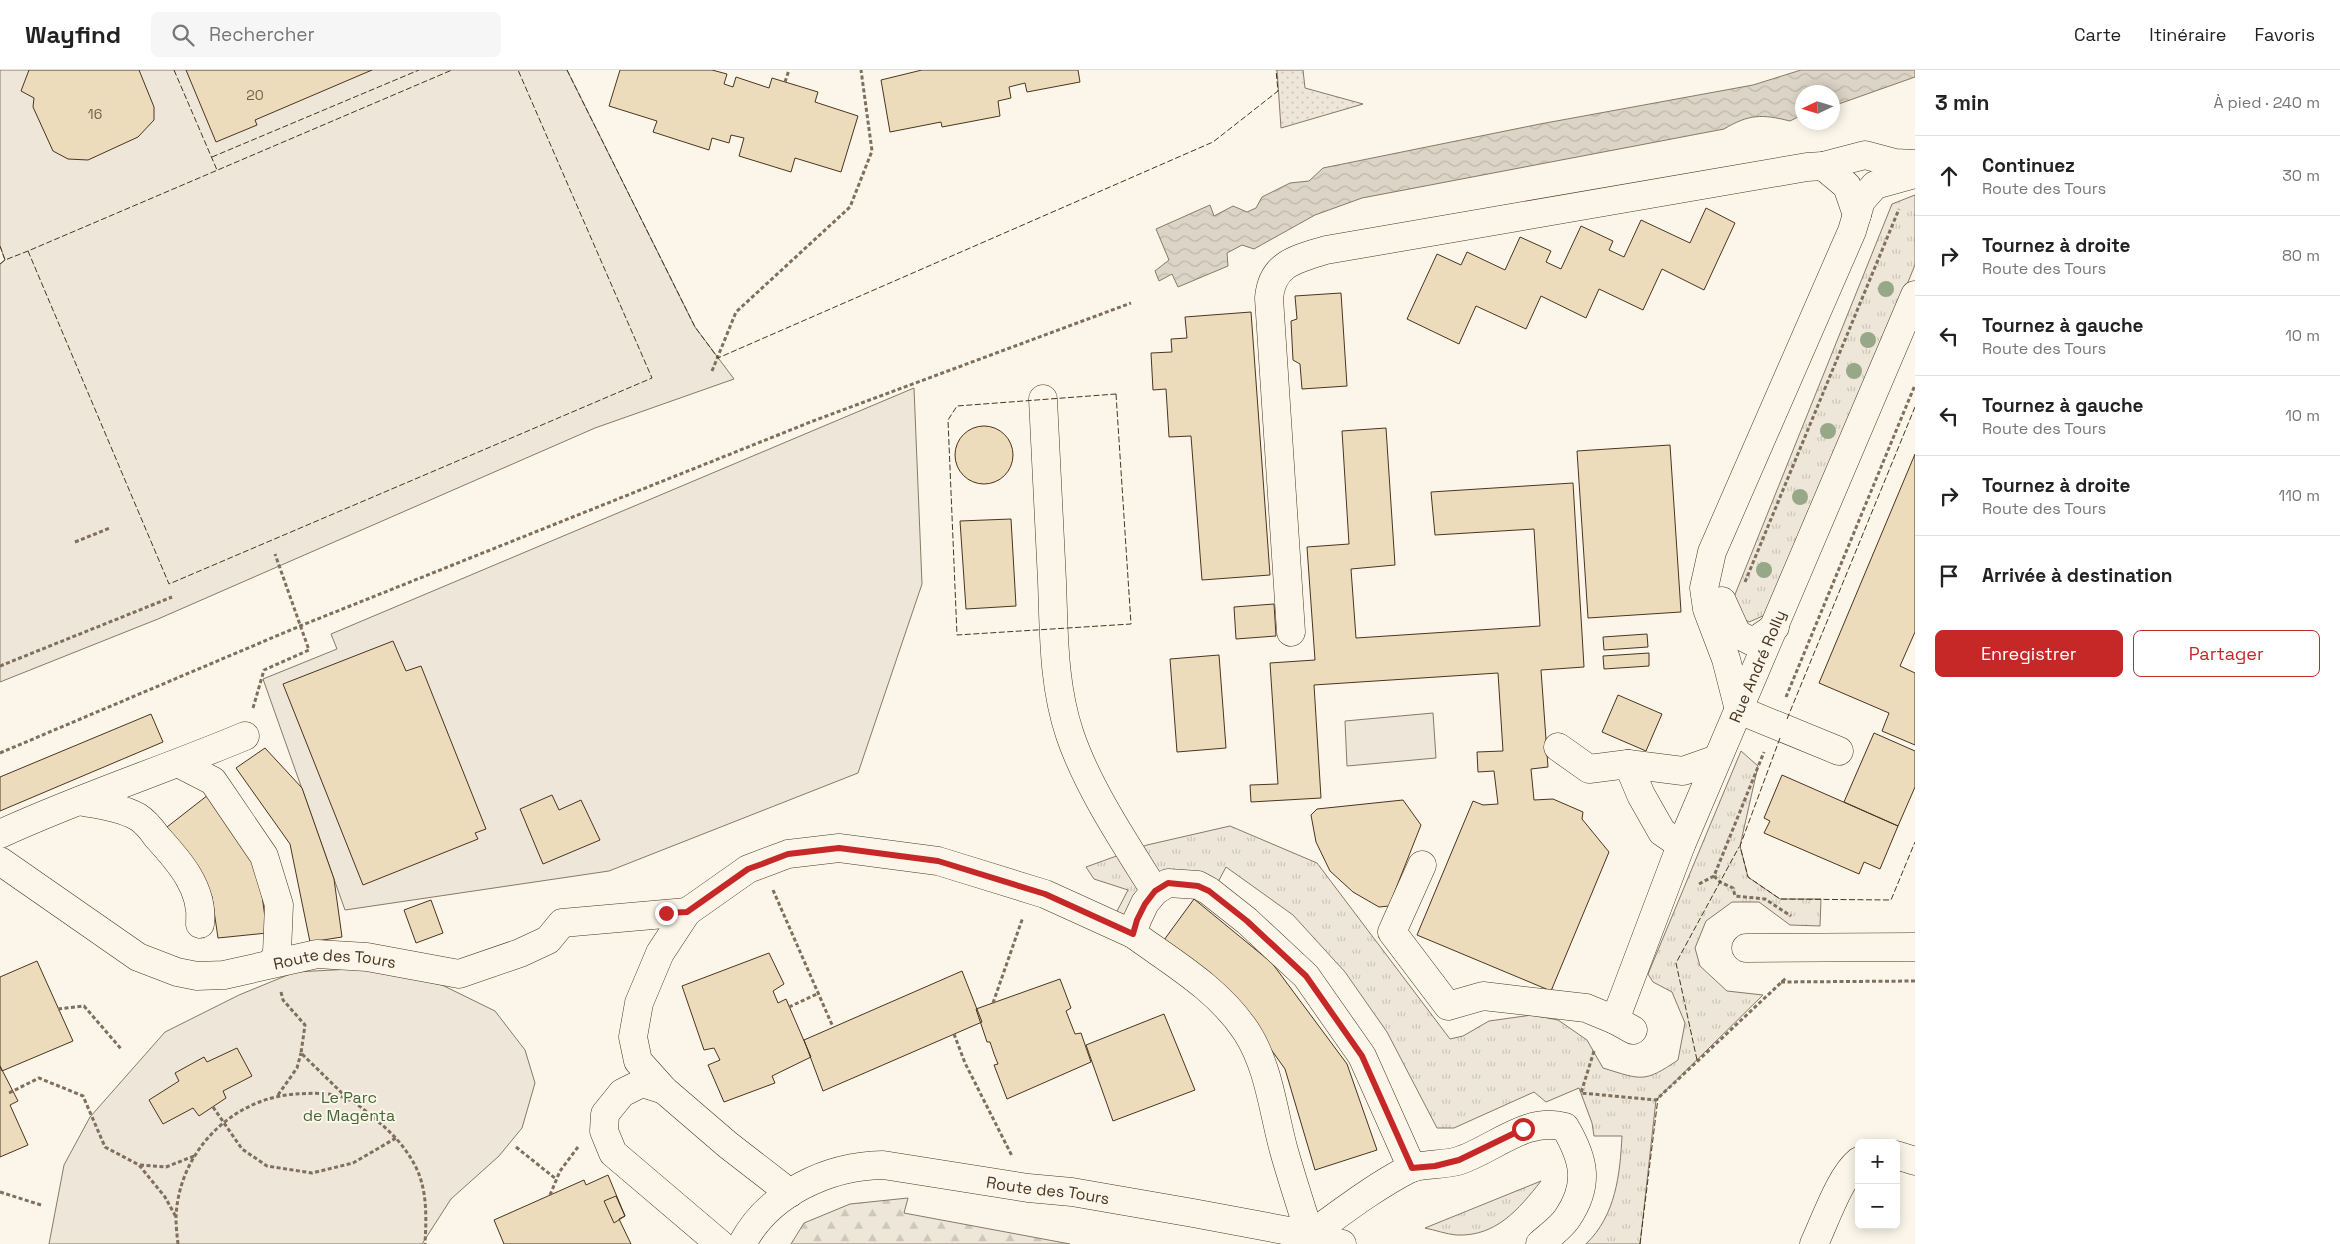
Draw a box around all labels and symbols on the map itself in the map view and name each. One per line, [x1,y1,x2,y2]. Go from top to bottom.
north arrow [1795,85,1840,130]
house number: 20 [246,86,264,104]
house number: 16 [88,105,102,123]
street label: Rue André Rolly [1724,607,1790,726]
route end [655,902,678,925]
street label: Route des Tours [271,943,398,974]
park label: Le Parc de Magenta [303,1087,395,1126]
route start [1512,1118,1535,1141]
street label: Route des Tours [985,1171,1111,1209]

